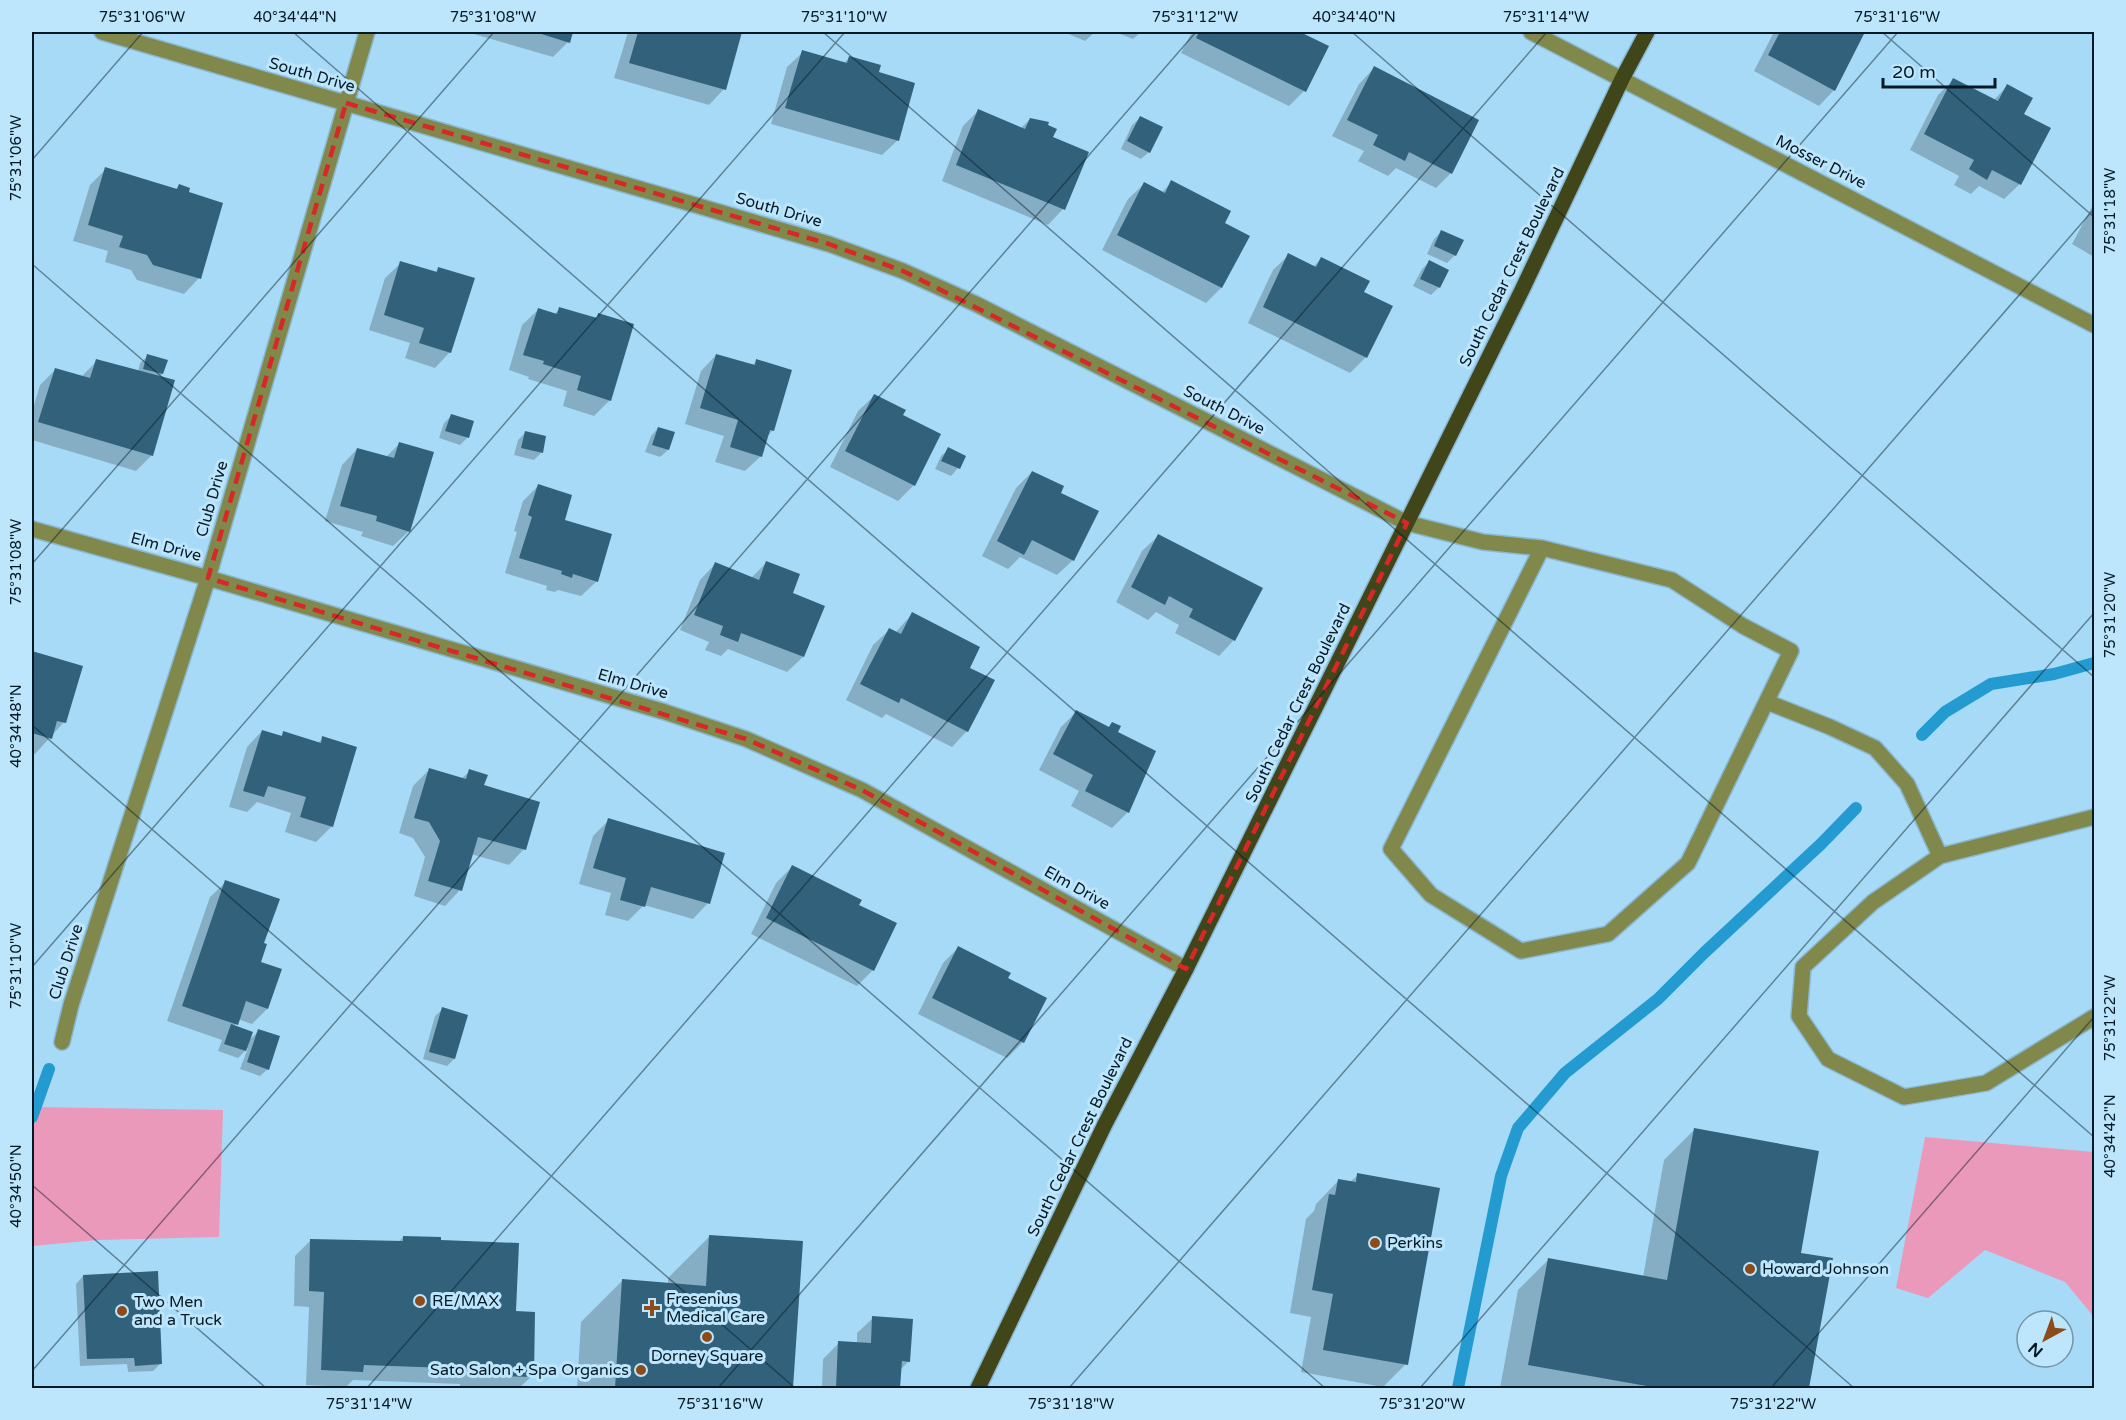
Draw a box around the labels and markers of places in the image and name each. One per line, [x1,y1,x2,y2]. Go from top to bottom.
place label: Perkins [1387,1233,1443,1253]
marker: Perkins [1368,1236,1382,1250]
place label: Howard Johnson [1762,1259,1889,1279]
marker: Howard Johnson [1743,1262,1757,1276]
place label: Fresenius Medical Care [666,1289,765,1327]
place label: RE/MAX [432,1291,499,1311]
place label: Two Men and a Truck [134,1292,222,1330]
marker: RE/MAX [413,1294,427,1308]
marker: Fresenius Medical Care [643,1299,661,1317]
marker: Two Men and a Truck [115,1304,129,1318]
marker: Dorney Square [700,1330,714,1344]
place label: Dorney Square [651,1346,763,1366]
place label: Sato Salon + Spa Organics [430,1360,629,1380]
marker: Sato Salon + Spa Organics [634,1363,648,1377]

